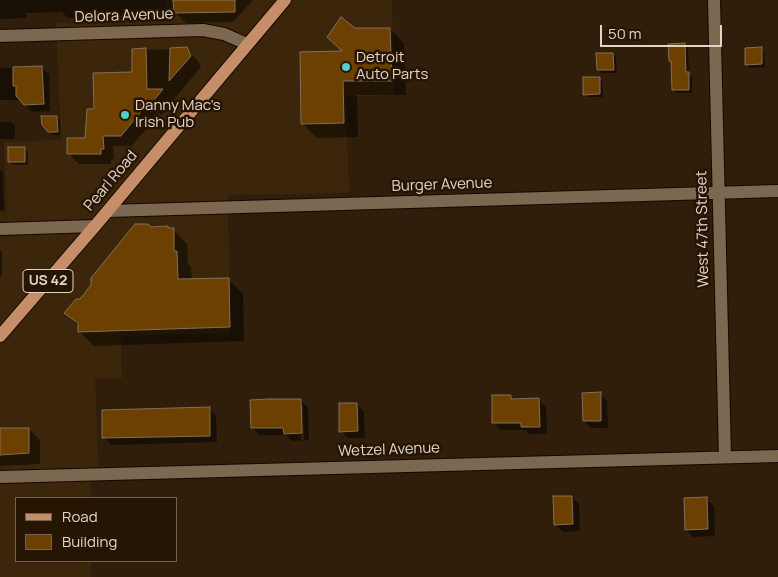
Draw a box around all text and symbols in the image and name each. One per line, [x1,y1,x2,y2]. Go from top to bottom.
street label: Delora Avenue [74,5,174,27]
scale bar [603,15,726,47]
text: 50 m [608,23,642,44]
place label: Detroit Auto Parts [356,49,428,84]
marker: Detroit Auto Parts [340,61,352,73]
place label: Danny Mac's Irish Pub [135,97,221,132]
marker: Danny Mac's Irish Pub [119,109,131,121]
street label: Pearl Road [81,147,141,215]
street label: West 47th Street [693,170,713,288]
street label: Burger Avenue [391,174,493,196]
road number: US 42 [23,270,73,292]
street label: Wetzel Avenue [338,439,440,461]
legend [15,497,178,562]
text: Road [62,506,98,527]
text: Building [62,531,117,552]

